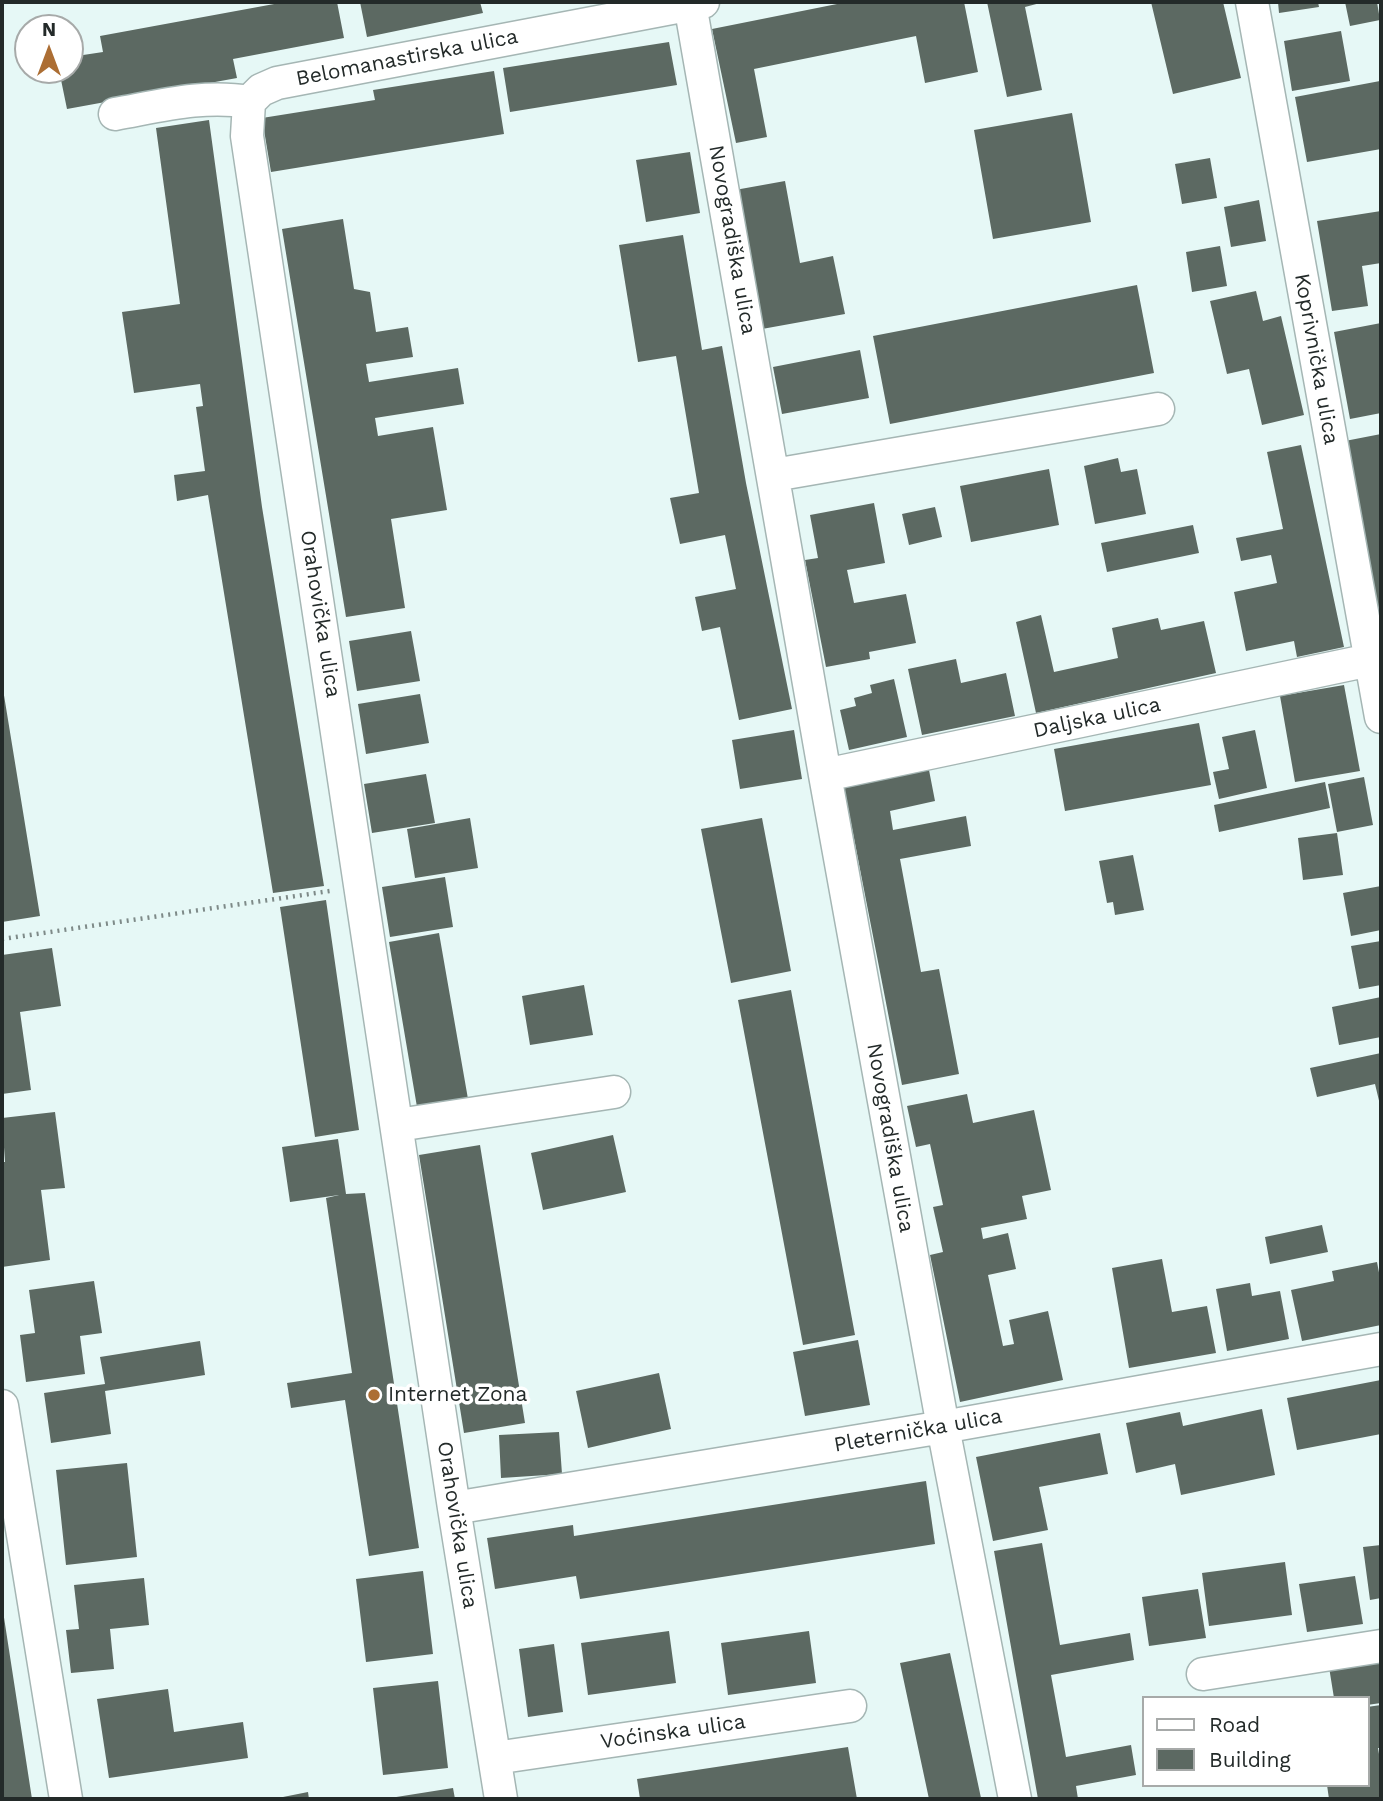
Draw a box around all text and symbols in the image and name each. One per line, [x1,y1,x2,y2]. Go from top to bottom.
north arrow [14,14,84,84]
text: N [42,18,56,41]
street label: Belomanastirska ulica [294,24,520,92]
street label: Novogradiška ulica [703,143,761,337]
street label: Koprivnička ulica [1289,271,1343,447]
street label: Orahovička ulica [294,529,346,699]
street label: Daljska ulica [1031,692,1163,744]
street label: Novogradiška ulica [861,1041,919,1235]
place label: Internet Zona [388,1382,527,1408]
marker: Internet Zona [366,1387,382,1403]
street label: Pleternička ulica [832,1404,1004,1458]
street label: Orahovička ulica [431,1440,483,1610]
legend [1142,1696,1369,1787]
street label: Voćinska ulica [599,1709,747,1755]
text: Road [1209,1712,1260,1737]
text: Building [1209,1747,1291,1772]

